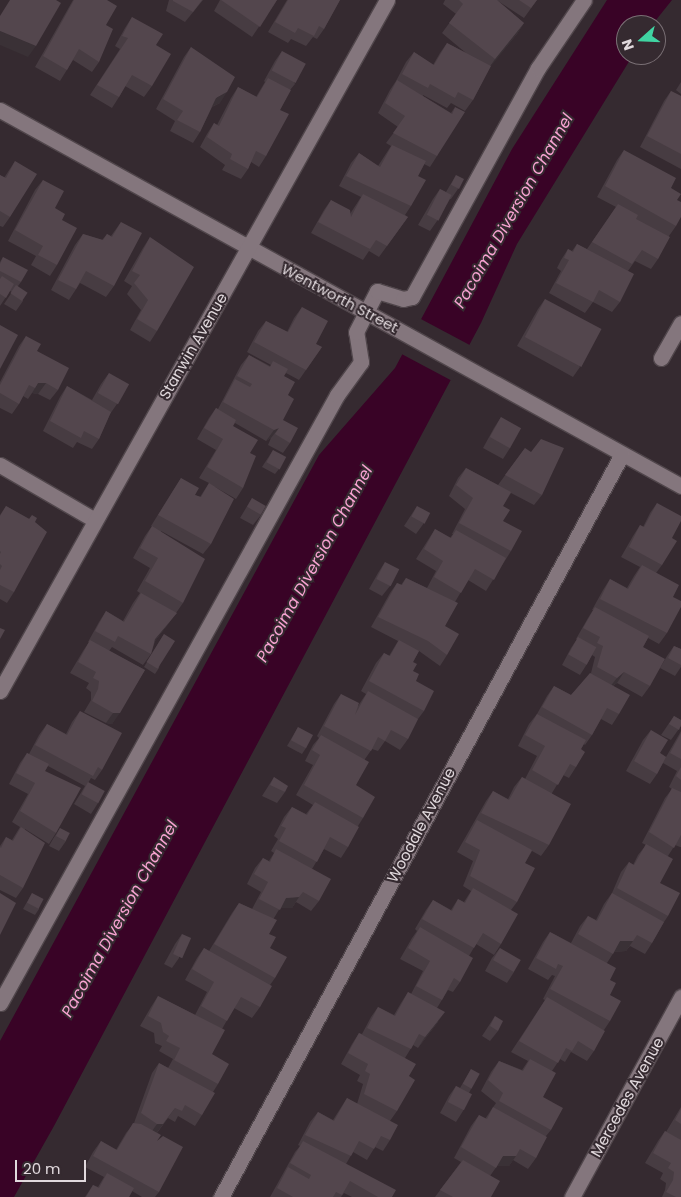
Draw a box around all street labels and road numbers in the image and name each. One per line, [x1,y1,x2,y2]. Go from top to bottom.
street label: Wentworth Street [279,260,401,336]
street label: Stanwin Avenue [155,290,231,402]
street label: Woodale Avenue [383,765,459,885]
street label: Mercedes Avenue [587,1034,667,1160]

